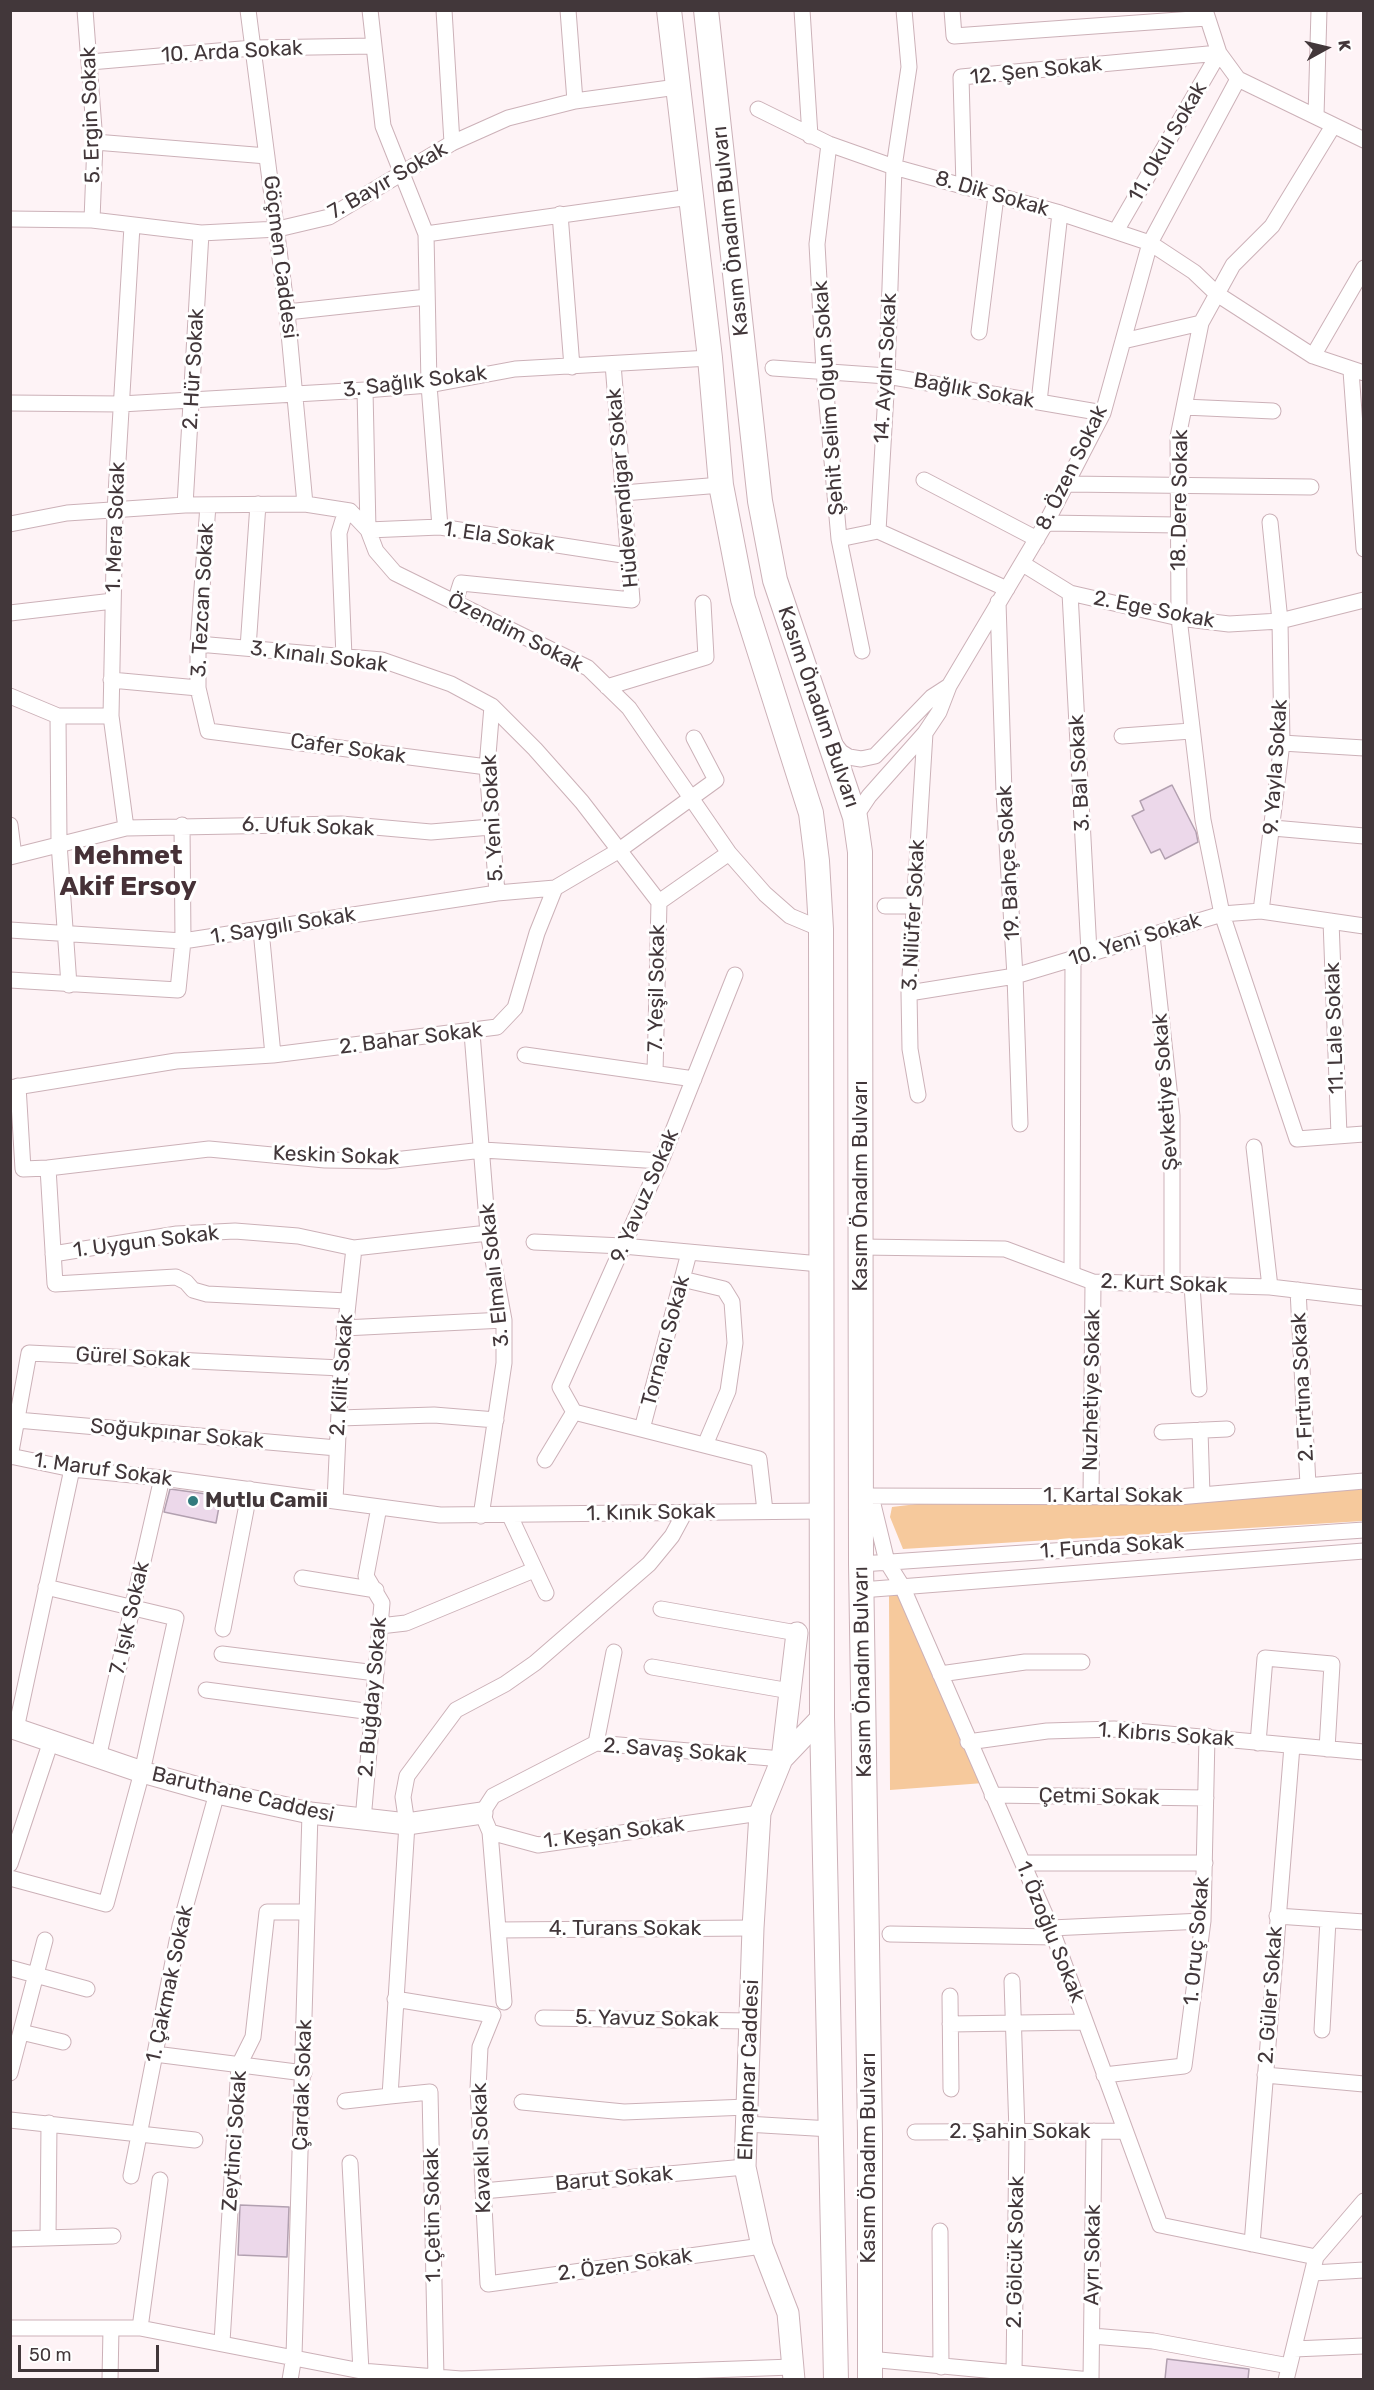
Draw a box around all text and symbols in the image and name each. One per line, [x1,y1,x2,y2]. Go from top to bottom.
north arrow [1296,18,1356,78]
street label: 10. Arda Sokak [161,36,303,68]
text: K [1334,39,1354,52]
street label: 5. Ergin Sokak [76,46,106,184]
street label: 12. Şen Sokak [969,52,1103,90]
street label: 11. Okul Sokak [1123,77,1213,207]
street label: Kasım Önadım Bulvarı [707,125,755,337]
street label: 7. Bayır Sokak [324,137,452,225]
street label: 8. Dik Sokak [932,166,1052,222]
street label: Göçmen Caddesi [257,174,303,340]
street label: Şehit Selim Olgun Sokak [808,280,850,516]
street label: 14. Aydın Sokak [869,292,903,444]
street label: 2. Hür Sokak [178,308,210,430]
street label: 3. Sağlık Sokak [342,361,488,403]
street label: Bağlık Sokak [911,368,1037,414]
street label: Hüdevendigar Sokak [602,387,644,589]
street label: 8. Özen Sokak [1031,401,1113,535]
street label: 18. Dere Sokak [1166,429,1194,571]
street label: 1. Mera Sokak [101,461,131,593]
street label: 1. Ela Sokak [442,517,556,557]
street label: 3. Tezcan Sokak [186,522,220,678]
street label: 2. Ege Sokak [1091,586,1217,634]
street label: Özendim Sokak [443,588,587,678]
street label: Kasım Önadım Bulvarı [772,603,864,811]
street label: 3. Kınalı Sokak [249,636,389,678]
street label: 9. Yayla Sokak [1259,698,1293,836]
street label: 3. Bal Sokak [1064,714,1096,832]
street label: Cafer Sokak [289,728,407,770]
street label: 5. Yeni Sokak [477,754,509,882]
street label: 19. Bahçe Sokak [992,785,1026,941]
street label: 6. Ufuk Sokak [241,812,375,842]
street label: 3. Nilüfer Sokak [897,839,931,991]
district label: Mehmet Akif Ersoy [59,840,197,903]
street label: 1. Saygılı Sokak [209,902,357,950]
street label: 10. Yeni Sokak [1066,908,1204,972]
street label: 7. Yeşil Sokak [643,924,671,1052]
street label: 11. Lale Sokak [1320,962,1350,1094]
street label: Şevketiye Sokak [1148,1012,1184,1172]
street label: 2. Bahar Sokak [338,1018,484,1060]
street label: Kasım Önadım Bulvarı [848,1080,874,1292]
street label: 9. Yavuz Sokak [606,1125,684,1267]
street label: Keskin Sokak [272,1141,400,1171]
street label: 3. Elmalı Sokak [475,1202,515,1348]
street label: 1. Uygun Sokak [72,1221,220,1263]
street label: 2. Kurt Sokak [1100,1269,1228,1299]
street label: Tornacı Sokak [636,1273,696,1409]
street label: Nuzhetiye Sokak [1078,1309,1106,1471]
street label: 2. Fırtına Sokak [1287,1312,1319,1462]
street label: 2. Kilit Sokak [325,1313,359,1437]
street label: Gürel Sokak [75,1342,191,1374]
street label: Soğukpınar Sokak [89,1414,265,1454]
street label: 1. Maruf Sokak [32,1448,174,1492]
street label: 1. Kartal Sokak [1043,1483,1183,1509]
place label: Mutlu Camii [205,1488,328,1514]
marker: Mutlu Camii [186,1494,200,1508]
street label: 1. Kınık Sokak [586,1499,716,1527]
street label: 1. Funda Sokak [1039,1529,1185,1565]
street label: 7. Işık Sokak [105,1559,155,1677]
street label: Kasım Önadım Bulvarı [849,1566,877,1778]
street label: 2. Buğday Sokak [353,1616,393,1778]
street label: 1. Kıbrıs Sokak [1097,1718,1235,1752]
street label: 2. Savaş Sokak [602,1733,748,1769]
street label: Baruthane Caddesi [149,1762,337,1828]
street label: Çetmi Sokak [1038,1783,1160,1811]
street label: 1. Keşan Sokak [542,1812,686,1854]
street label: 1. Özoğlu Sokak [1010,1858,1090,2006]
street label: 1. Oruç Sokak [1179,1876,1215,2006]
street label: 1. Çakmak Sokak [141,1903,199,2065]
street label: 4. Turans Sokak [549,1916,701,1942]
street label: 2. Güler Sokak [1254,1925,1288,2065]
street label: Elmapınar Caddesi [733,1979,765,2161]
street label: 5. Yavuz Sokak [575,2005,719,2033]
street label: Çardak Sokak [288,2019,318,2151]
street label: Kasım Önadım Bulvarı [856,2052,882,2264]
street label: Zeytinci Sokak [218,2070,252,2212]
street label: Kavaklı Sokak [467,2082,497,2214]
street label: 2. Şahin Sokak [949,2119,1091,2145]
street label: 1. Çetin Sokak [419,2148,447,2282]
street label: Barut Sokak [554,2161,674,2197]
street label: 2. Gölcük Sokak [1002,2175,1030,2329]
street label: Ayrı Sokak [1080,2204,1106,2306]
street label: 2. Özen Sokak [556,2243,694,2287]
scale bar [21,2333,162,2371]
text: 50 m [29,2344,72,2366]

